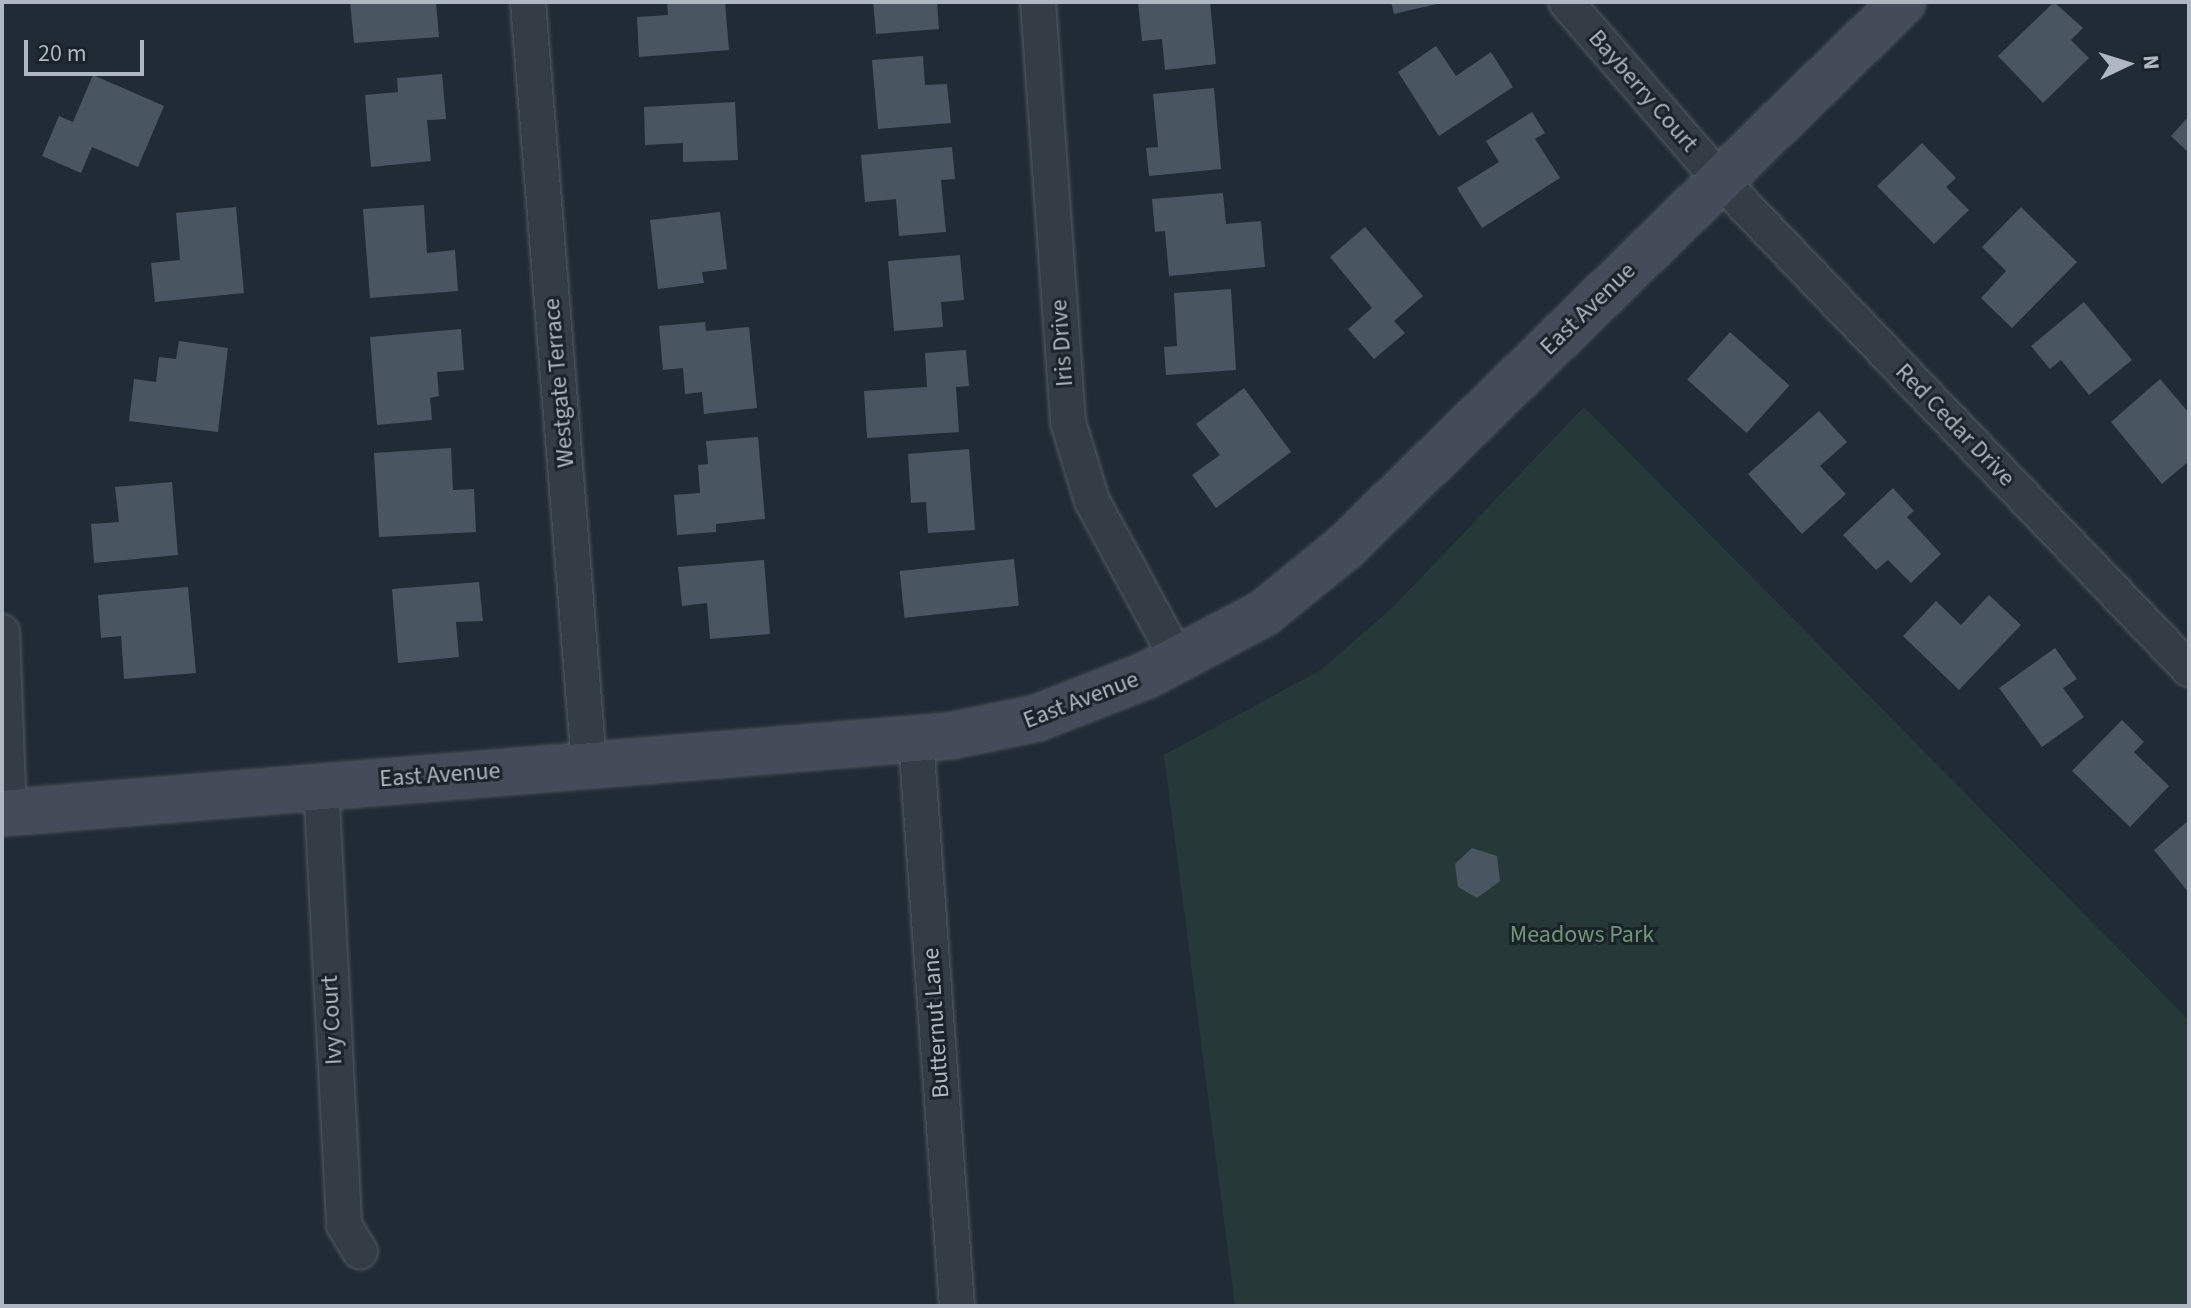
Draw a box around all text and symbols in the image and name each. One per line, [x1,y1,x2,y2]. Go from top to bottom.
scale bar [28,24,148,74]
street label: Bayberry Court [1582,24,1704,158]
north arrow [2087,24,2167,104]
text: 20 m [38,36,87,71]
text: N [2134,54,2167,71]
street label: East Avenue [1534,257,1642,361]
street label: Westgate Terrace [537,297,581,469]
street label: Iris Drive [1045,298,1079,388]
street label: Red Cedar Drive [1889,358,2021,492]
street label: East Avenue [1019,665,1143,735]
street label: East Avenue [379,756,501,794]
park label: Meadows Park [1510,921,1654,949]
street label: Butternut Lane [916,947,956,1099]
street label: Ivy Court [315,974,349,1066]

